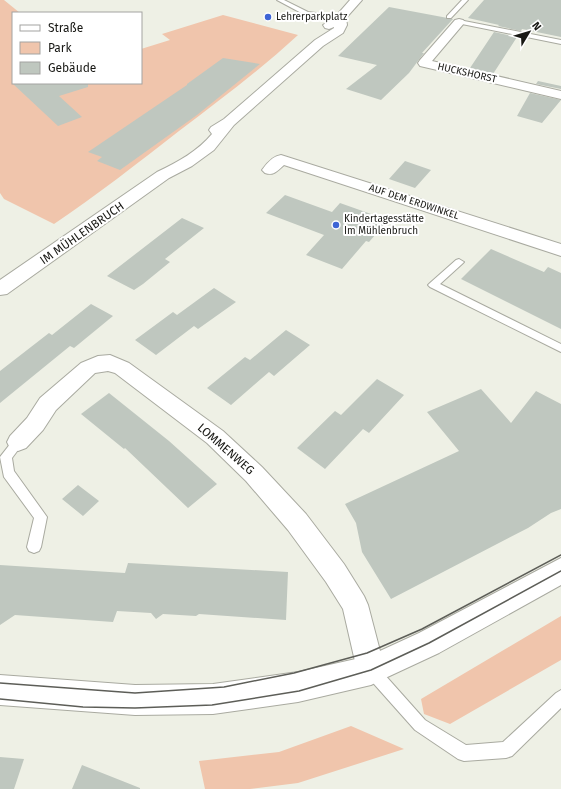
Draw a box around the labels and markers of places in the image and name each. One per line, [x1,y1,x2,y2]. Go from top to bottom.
place label: Lehrerparkplatz [276,11,348,23]
marker: Lehrerparkplatz [263,12,273,22]
place label: Kindertagesstätte Im Mühlenbruch [344,213,424,237]
marker: Kindertagesstätte Im Mühlenbruch [331,220,341,230]

